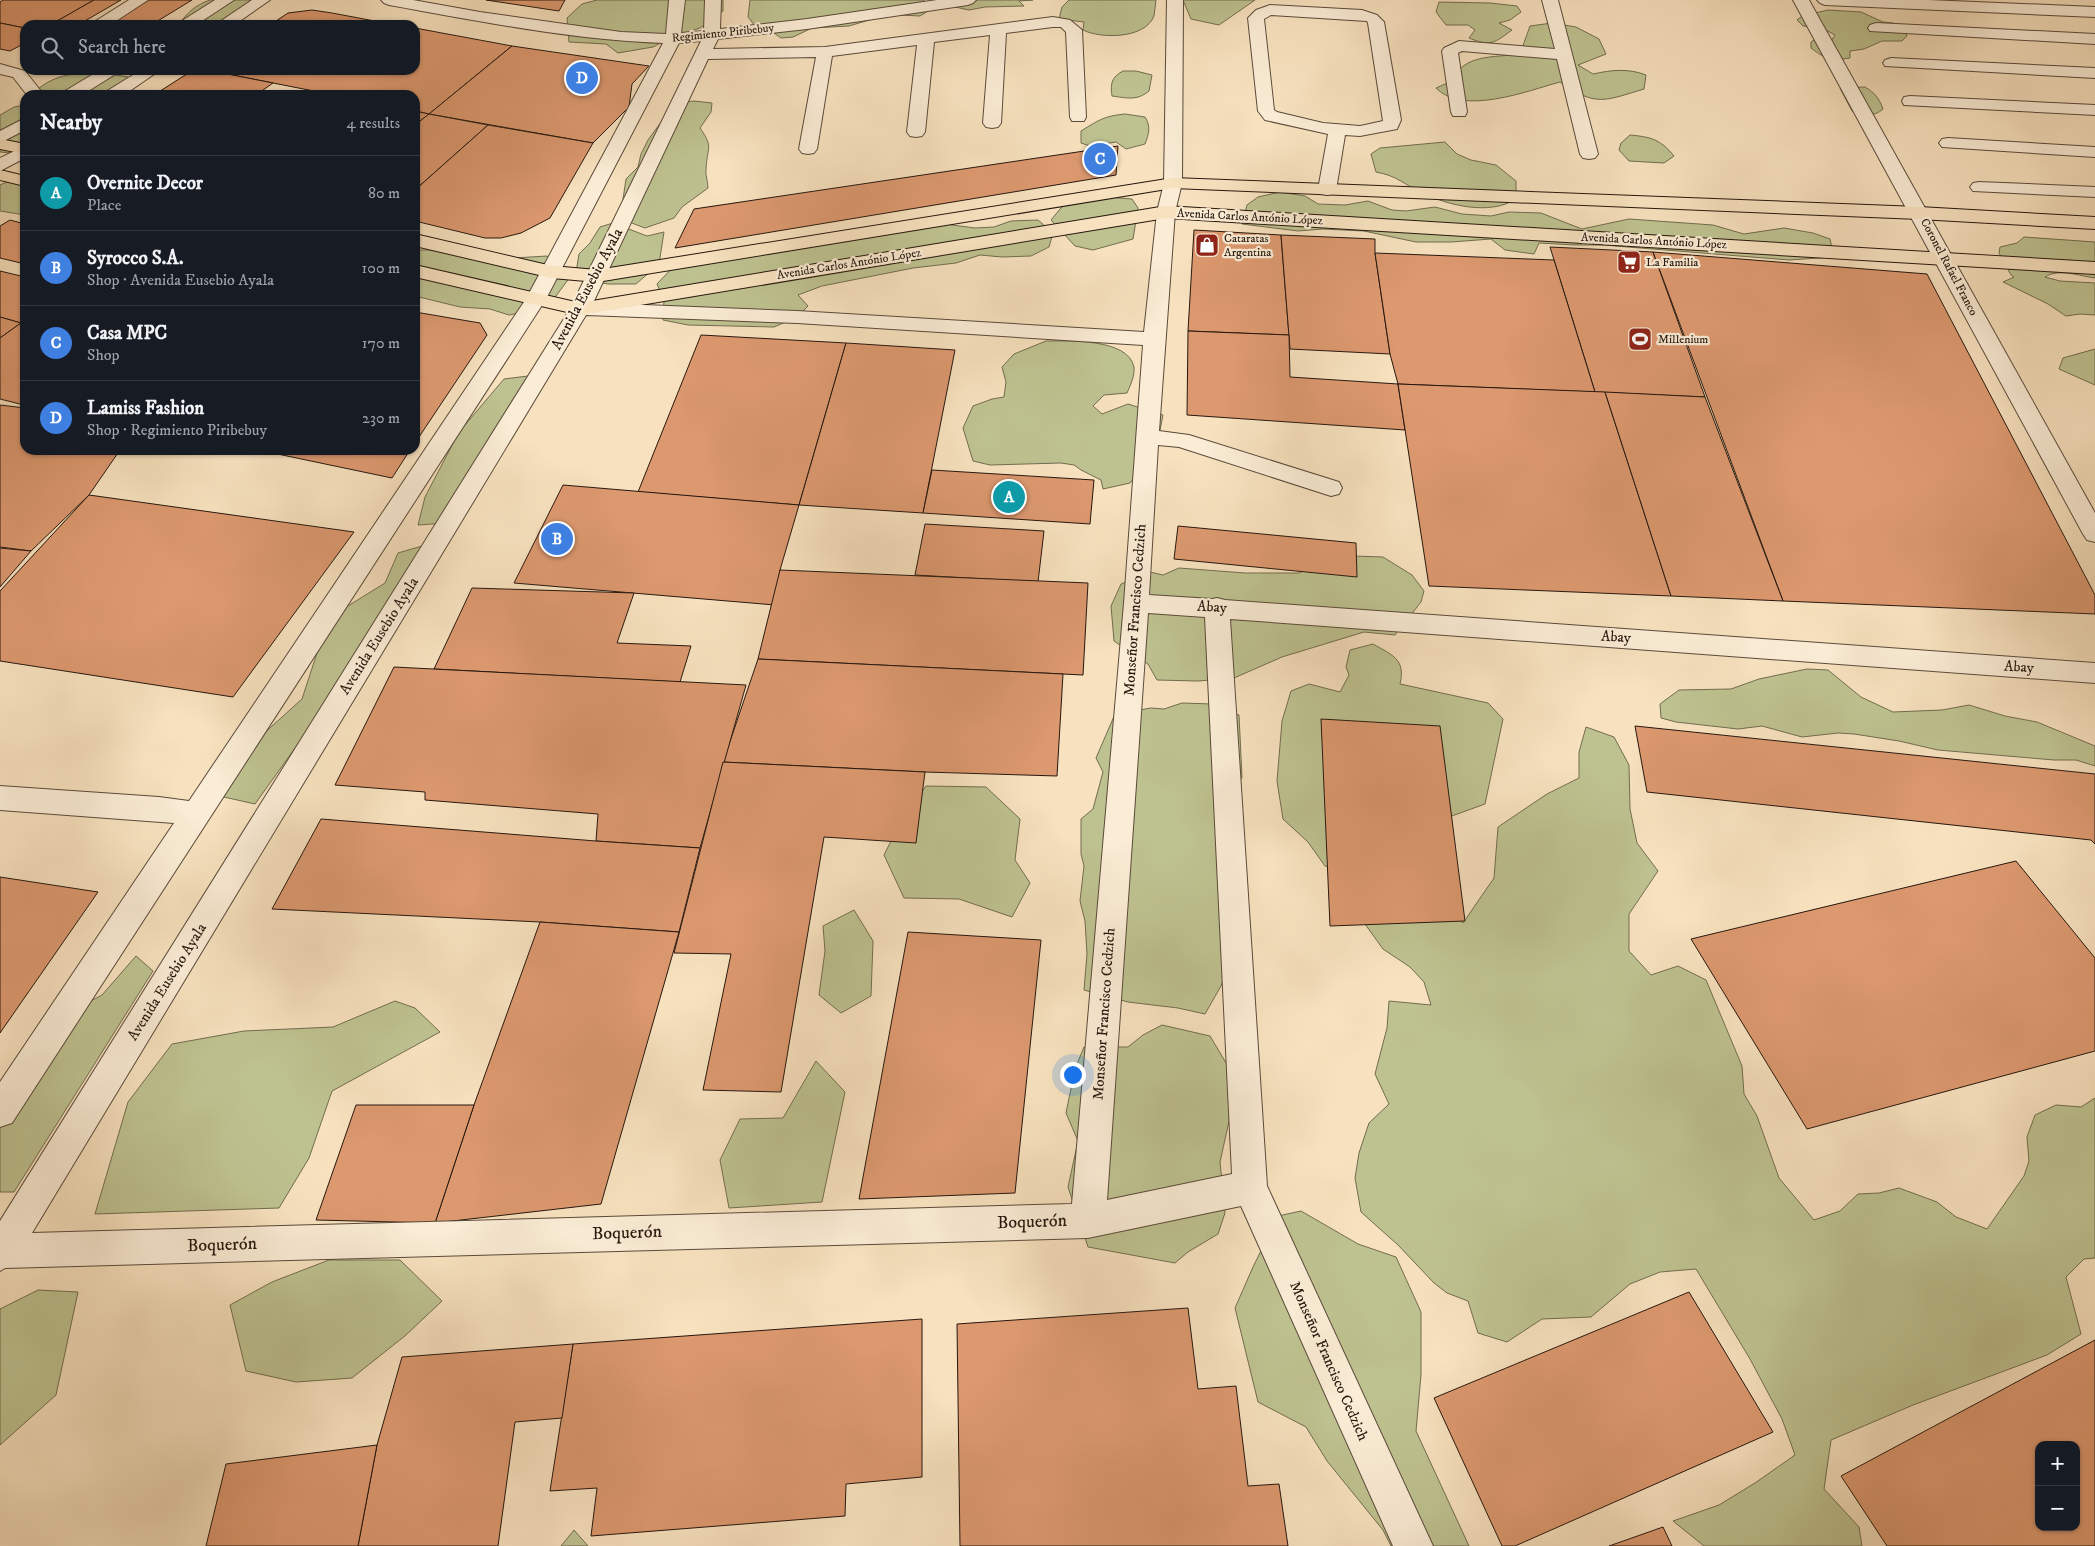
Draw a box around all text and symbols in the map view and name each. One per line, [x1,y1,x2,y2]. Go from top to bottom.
search box [20,20,420,75]
street label: Regimiento Piribebuy [671,20,775,46]
icon: search [38,34,66,62]
text: Search here [78,36,166,59]
pin: D [566,59,598,97]
text: Nearby [40,110,102,136]
text: 4 results [347,113,400,133]
pin: C [1084,140,1116,178]
text: Overnite Decor [87,172,203,195]
text: A [51,183,61,203]
text: 80 m [368,183,400,203]
text: Place [87,195,121,215]
street label: Avenida Carlos António López [1177,206,1323,228]
street label: Coronel Rafael Franco [1917,216,1981,318]
street label: Avenida Eusebio Ayala [547,224,627,353]
street label: Avenida Carlos António López [1581,230,1727,252]
place label: Cataratas Argentina [1224,231,1272,260]
shop icon: Cataratas Argentina [1194,232,1220,258]
street label: Avenida Carlos António López [776,245,922,283]
text: Syrocco S.A. [87,247,184,270]
supermarket icon: La Familia [1616,249,1642,275]
place label: La Familia [1646,255,1699,270]
text: B [51,258,61,278]
text: 100 m [362,258,400,278]
text: Shop · Avenida Eusebio Ayala [87,270,274,290]
text: Casa MPC [87,322,167,345]
sports icon: Millenium [1627,326,1653,352]
place label: Millenium [1658,332,1708,347]
text: C [51,333,61,353]
text: 170 m [362,333,400,353]
text: Shop [87,345,120,365]
text: Lamiss Fashion [87,397,204,420]
text: D [50,408,62,428]
text: 230 m [362,408,400,428]
text: Shop · Regimiento Piribebuy [87,420,267,440]
pin: A [993,478,1025,516]
pin: B [541,520,573,558]
street label: Monseñor Francisco Cedzich [1120,523,1151,697]
street label: Avenida Eusebio Ayala [335,573,423,698]
street label: Abay [1196,596,1228,618]
street label: Abay [1600,626,1632,648]
street label: Abay [2003,656,2035,678]
street label: Avenida Eusebio Ayala [123,919,211,1044]
street label: Monseñor Francisco Cedzich [1089,927,1120,1101]
your location [1060,1062,1086,1088]
street label: Boquerón [997,1210,1068,1234]
street label: Boquerón [592,1221,663,1245]
street label: Boquerón [187,1233,258,1257]
street label: Monseñor Francisco Cedzich [1285,1278,1373,1444]
map controls [2035,1441,2080,1531]
button: + [2035,1441,2080,1486]
button: − [2035,1486,2080,1531]

